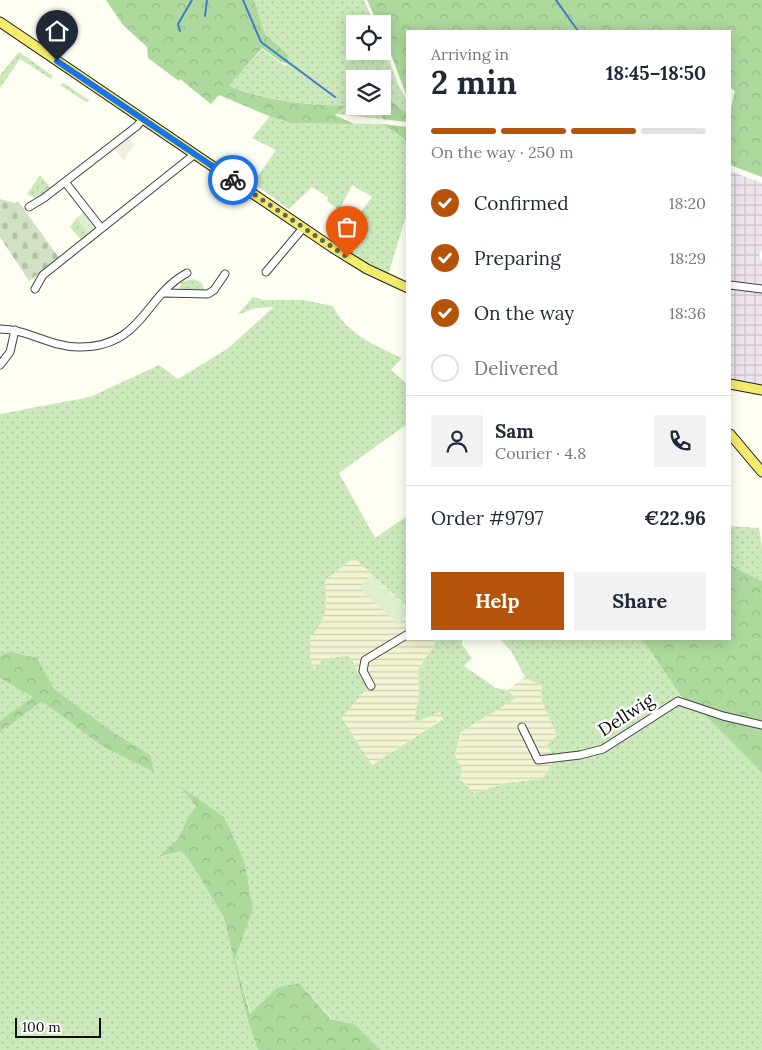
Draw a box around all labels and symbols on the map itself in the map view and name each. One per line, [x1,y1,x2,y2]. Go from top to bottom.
pin [36,10,78,61]
courier [208,155,258,205]
pin [326,206,368,257]
street label: Dellwig [593,687,659,741]
scale bar [15,1015,101,1038]

